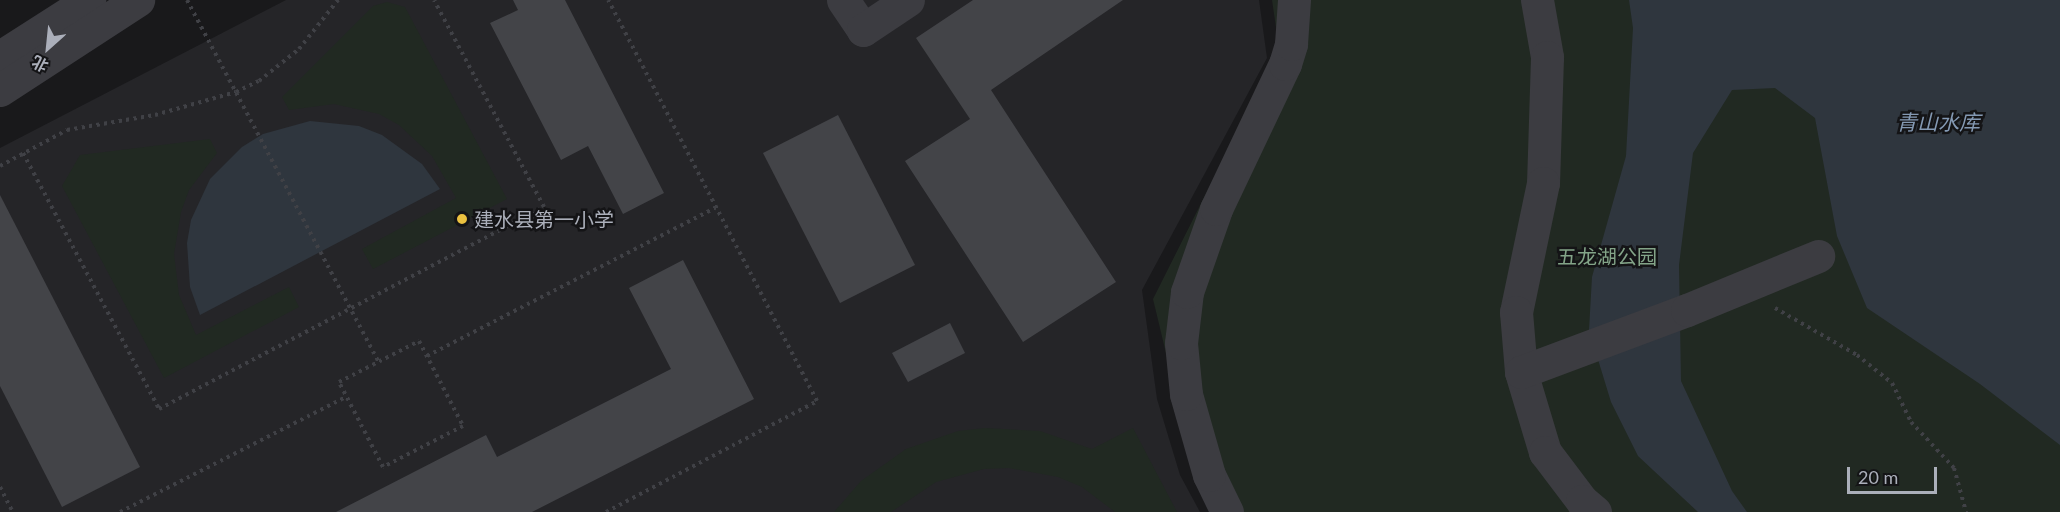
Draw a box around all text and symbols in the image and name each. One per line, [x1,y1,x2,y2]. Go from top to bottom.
north arrow [18,18,78,78]
text: 北 [28,52,51,77]
water label: 青山水库 [1896,109,1980,135]
place label: 建水县第一小学 [474,207,614,231]
marker: 建水县第一小学 [455,212,469,226]
park label: 五龙湖公园 [1557,244,1657,268]
scale bar [1850,455,1940,493]
text: 20 m [1858,466,1898,488]

